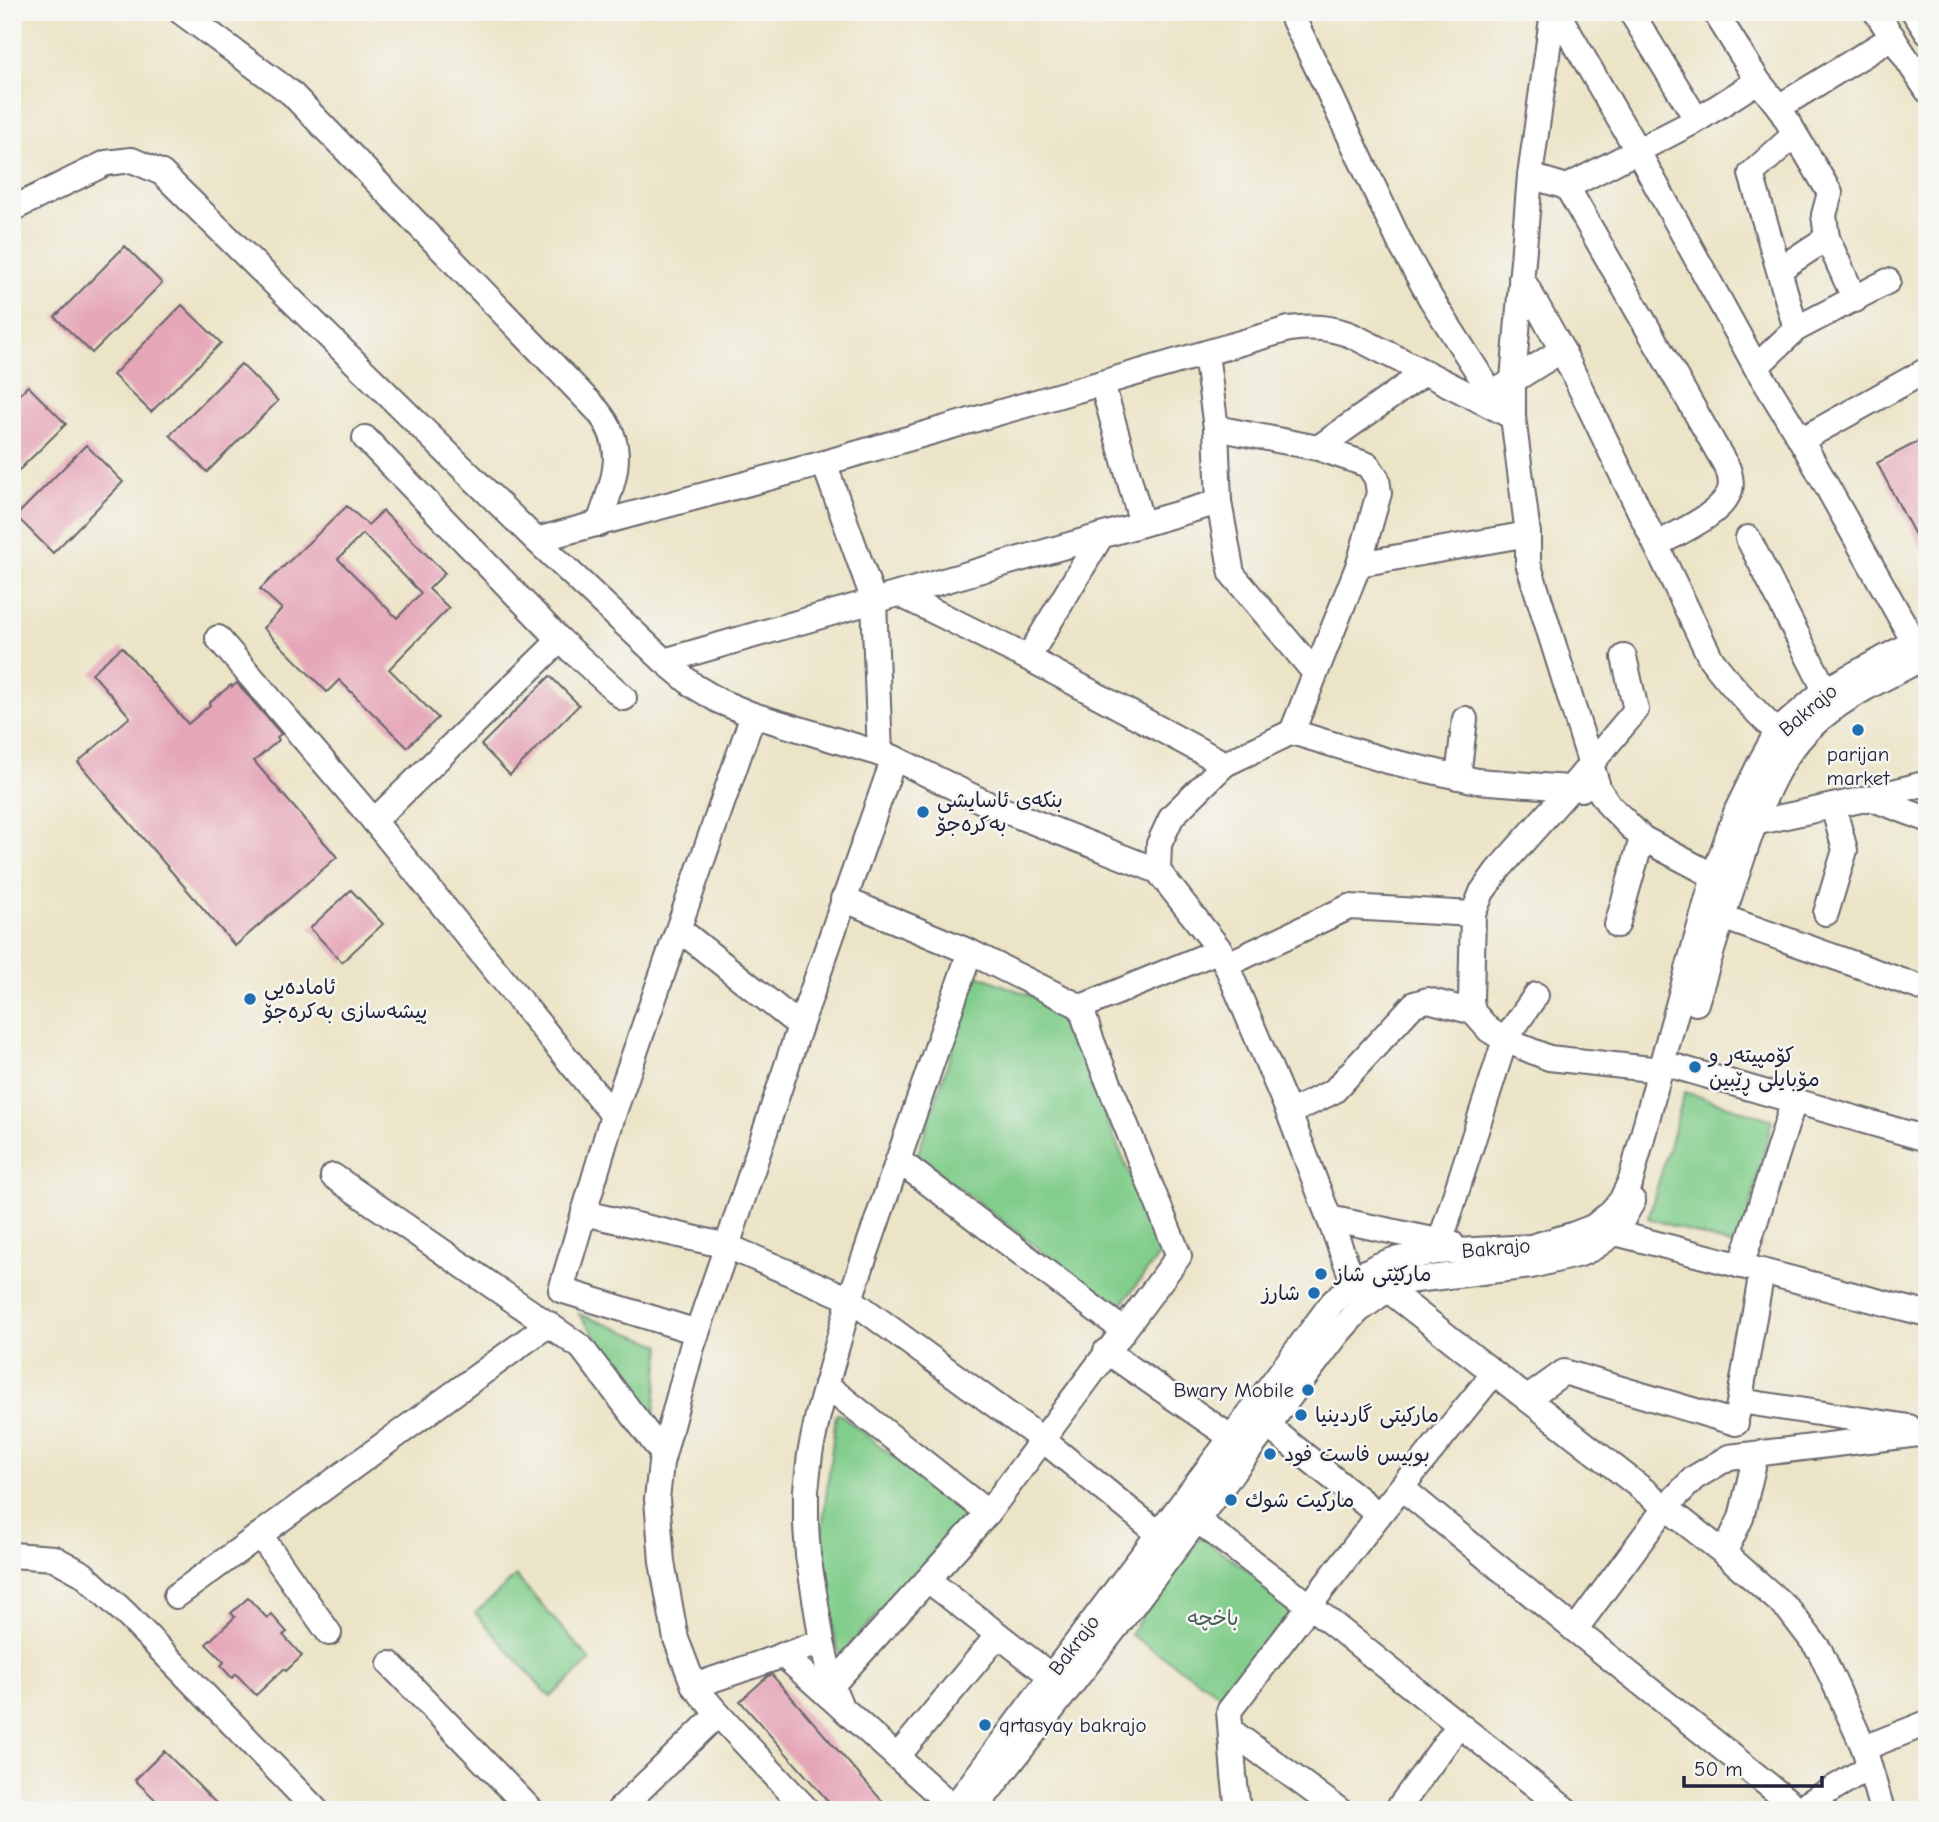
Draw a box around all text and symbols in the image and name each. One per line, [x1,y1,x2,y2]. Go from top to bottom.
street label: Bakrajo [1774,679,1842,741]
marker: parijan market [1850,722,1866,738]
place label: parijan market [1827,742,1890,790]
place label: بنکەی ئاسایشی بەکرەجۆ [935,788,1063,837]
marker: بنکەی ئاسایشی بەکرەجۆ [915,804,931,820]
place label: ئامادەیی پیشەسازی بەکرەجۆ [262,975,427,1024]
marker: ئامادەیی پیشەسازی بەکرەجۆ [242,991,258,1007]
place label: کۆمپیتەر و مۆبایلی ڕێبین [1707,1043,1820,1096]
marker: کۆمپیتەر و مۆبایلی ڕێبین [1687,1059,1703,1075]
street label: Bakrajo [1461,1233,1531,1263]
place label: مارکێتی شاز [1333,1262,1432,1288]
marker: مارکێتی شاز [1313,1266,1329,1282]
place label: شارز [1260,1281,1300,1305]
marker: شارز [1306,1285,1322,1301]
place label: Bwary Mobile [1173,1378,1294,1402]
marker: Bwary Mobile [1300,1382,1316,1398]
place label: مارکیتی گاردینیا [1315,1403,1439,1429]
marker: مارکیتی گاردینیا [1293,1407,1309,1423]
place label: بوبيس فاست فود [1284,1442,1430,1467]
marker: بوبيس فاست فود [1262,1446,1278,1462]
place label: ماركيت شوك [1245,1488,1354,1513]
marker: ماركيت شوك [1223,1492,1239,1508]
park label: باخچە [1187,1606,1239,1631]
street label: Bakrajo [1044,1610,1104,1680]
place label: qrtasyay bakrajo [999,1713,1147,1737]
marker: qrtasyay bakrajo [977,1717,993,1733]
scale bar [1684,1745,1822,1789]
text: 50 m [1694,1757,1743,1781]

